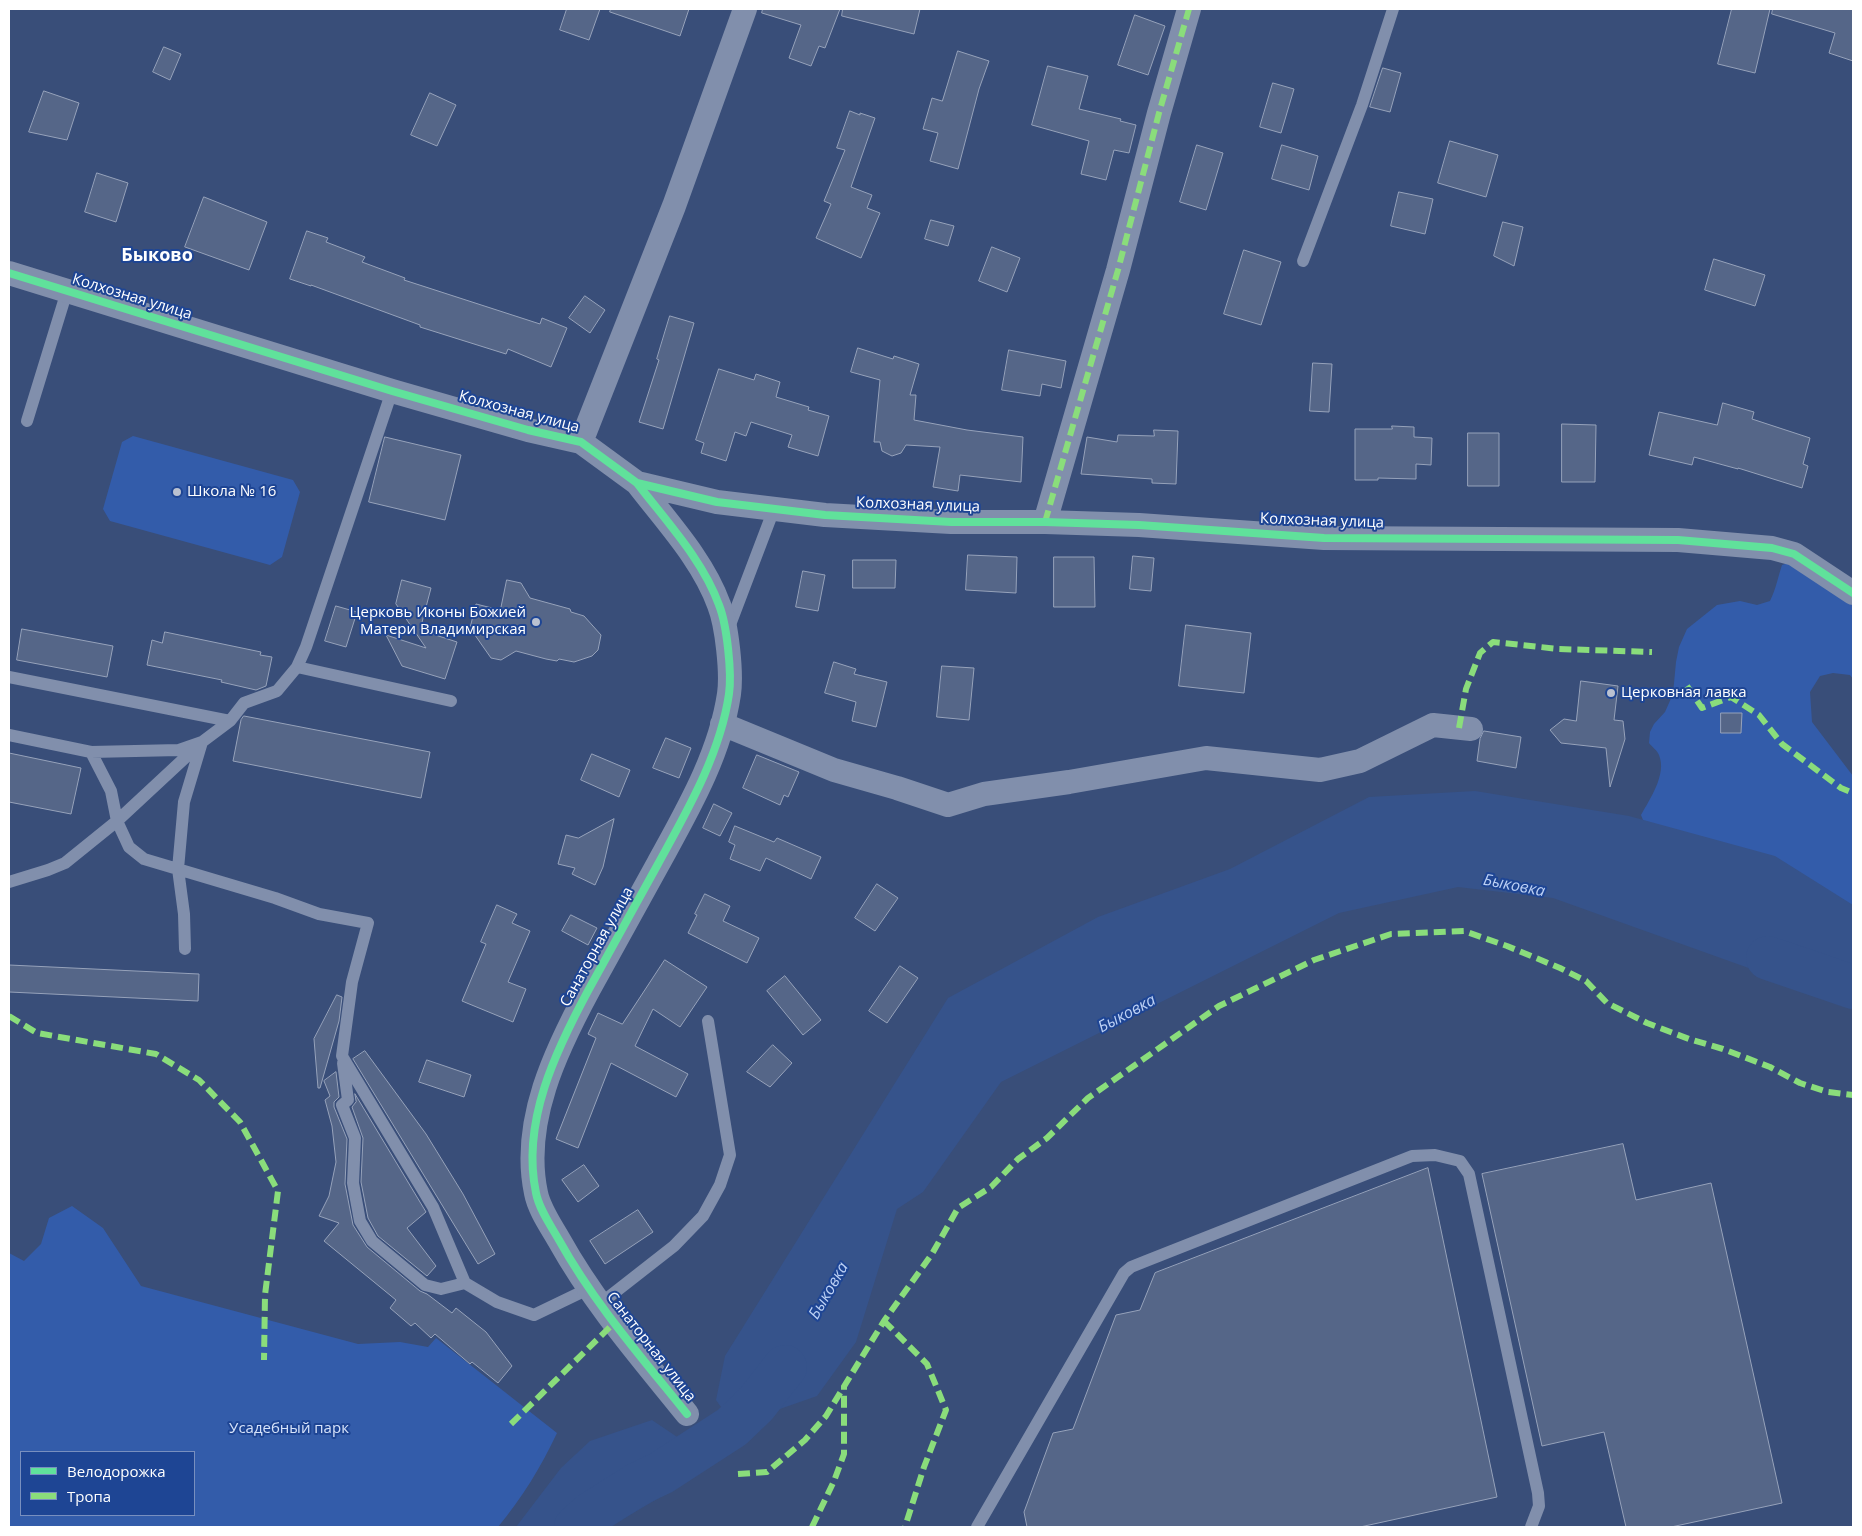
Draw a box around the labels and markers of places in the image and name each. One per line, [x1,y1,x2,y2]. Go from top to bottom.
place label: Школа № 16 [187,483,276,501]
marker: Школа № 16 [171,486,183,498]
place label: Церковь Иконы Божией Матери Владимирская [349,604,526,639]
marker: Церковь Иконы Божией Матери Владимирская [530,616,542,628]
place label: Церковная лавка [1621,684,1747,702]
marker: Церковная лавка [1605,687,1617,699]

